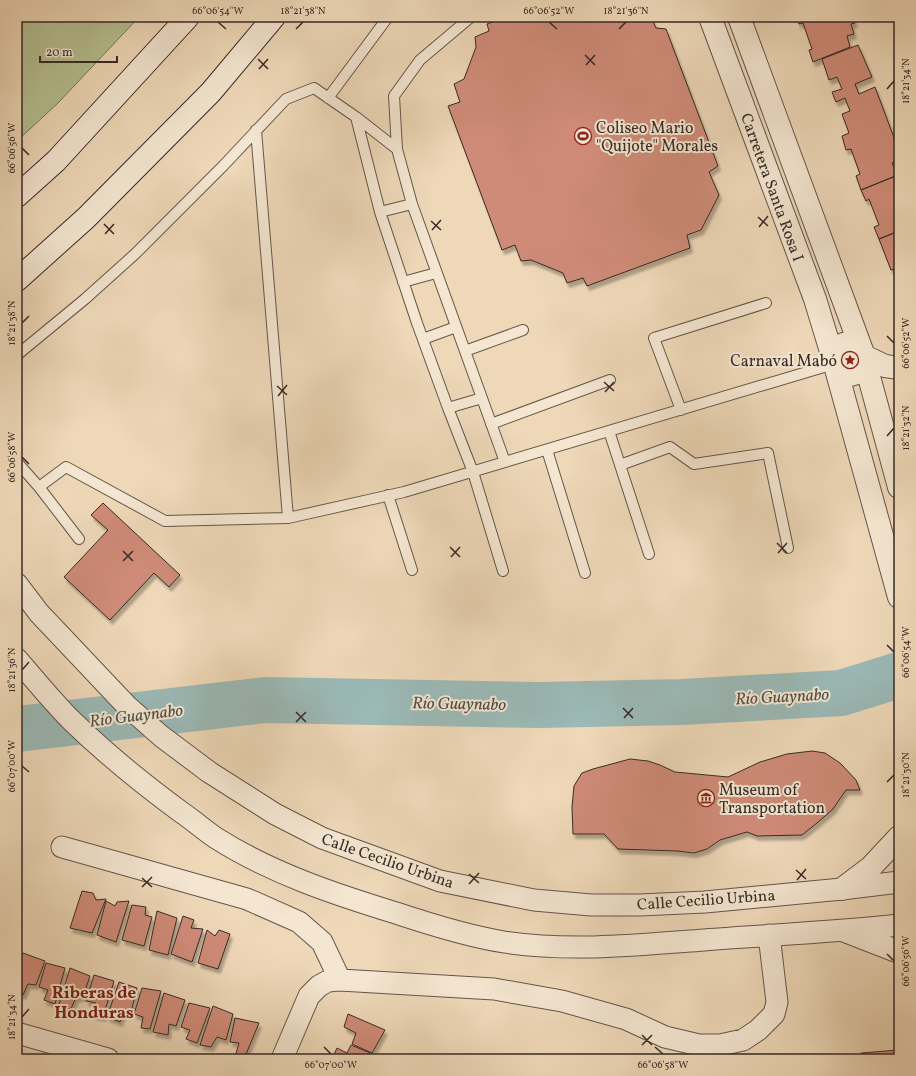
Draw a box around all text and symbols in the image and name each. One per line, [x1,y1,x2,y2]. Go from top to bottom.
text: 66°06'54"W [192,4,244,18]
text: 18°21'38"N [281,4,326,18]
text: 66°06'52"W [524,4,574,18]
text: 18°21'36"N [604,4,649,18]
scale bar [40,38,117,64]
text: 20 m [46,45,73,61]
text: 18°21'34"N [899,58,913,104]
street label: Carretera Santa Rosa I [734,110,808,265]
place label: Coliseo Mario "Quijote" Morales [596,118,718,158]
text: 66°06'56"W [5,123,19,173]
sports icon: Coliseo Mario "Quijote" Morales [573,126,593,146]
text: 18°21'38"N [5,300,19,345]
text: 66°06'52"W [899,318,913,368]
place icon: Carnaval Mabó [840,350,860,370]
place label: Carnaval Mabó [730,351,837,373]
text: 18°21'32"N [899,405,913,450]
text: 66°06'58"W [5,432,19,482]
text: 66°06'54"W [899,626,913,678]
text: 18°21'36"N [5,647,19,692]
water label: Río Guaynabo [735,684,830,711]
water label: Río Guaynabo [412,692,506,717]
water label: Río Guaynabo [88,699,184,734]
text: 66°07'00"W [5,740,19,792]
text: 18°21'30"N [899,752,913,798]
place label: Museum of Transportation [719,780,825,820]
museum icon: Museum of Transportation [696,788,716,808]
street label: Calle Cecilio Urbina [318,829,457,895]
street label: Calle Cecilio Urbina [636,885,776,917]
text: 66°06'56"W [899,936,913,986]
district label: Riberas de Honduras [52,982,137,1025]
text: 18°21'34"N [5,994,19,1040]
text: 66°07'00"W [305,1058,357,1072]
text: 66°06'58"W [638,1058,688,1072]

